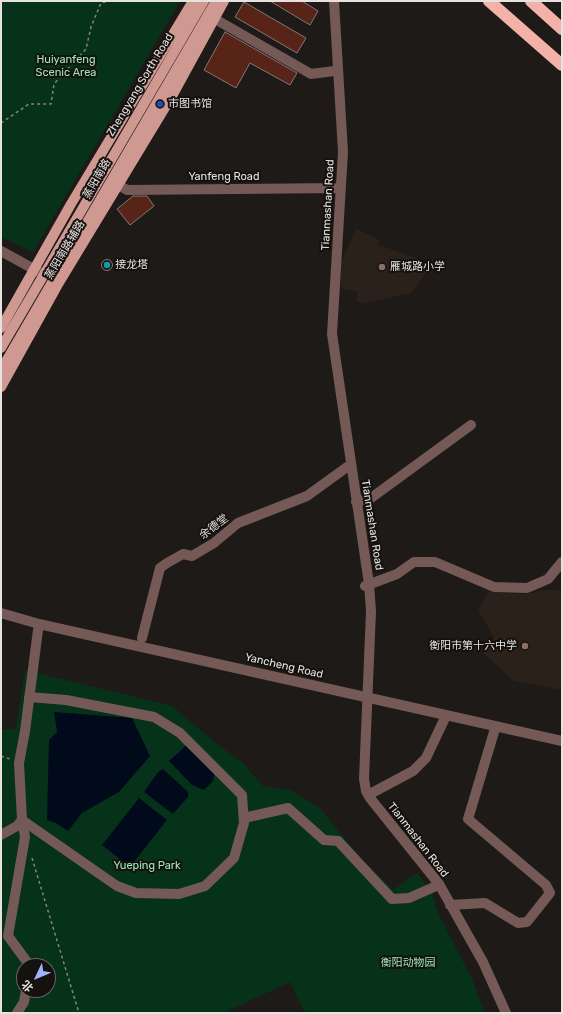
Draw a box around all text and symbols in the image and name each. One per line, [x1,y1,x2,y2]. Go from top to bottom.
street label: Zhengyang Sorth Road [104,31,176,139]
park label: Huiyanfeng Scenic Area [36,53,96,79]
place label: 市图书馆 [168,97,212,111]
marker: 市图书馆 [155,99,165,109]
street label: 蒸阳南路 [80,157,114,201]
street label: Tianmashan Road [319,159,337,251]
street label: Yanfeng Road [189,170,259,184]
street label: 蒸阳南路辅路 [42,218,88,282]
place label: 接龙塔 [115,258,148,272]
marker: 接龙塔 [102,260,112,270]
place label: 雁城路小学 [390,260,445,274]
marker: 雁城路小学 [377,262,387,272]
street label: Tianmashan Road [358,479,386,571]
street label: 余德堂 [197,512,231,542]
place label: 衡阳市第十六中学 [429,639,517,653]
marker: 衡阳市第十六中学 [520,641,530,651]
street label: Yancheng Road [244,651,324,681]
street label: Tianmashan Road [385,800,451,880]
park label: Yueping Park [113,859,181,873]
park label: 衡阳动物园 [381,956,435,970]
north arrow [16,958,56,998]
text: 北 [19,978,36,994]

